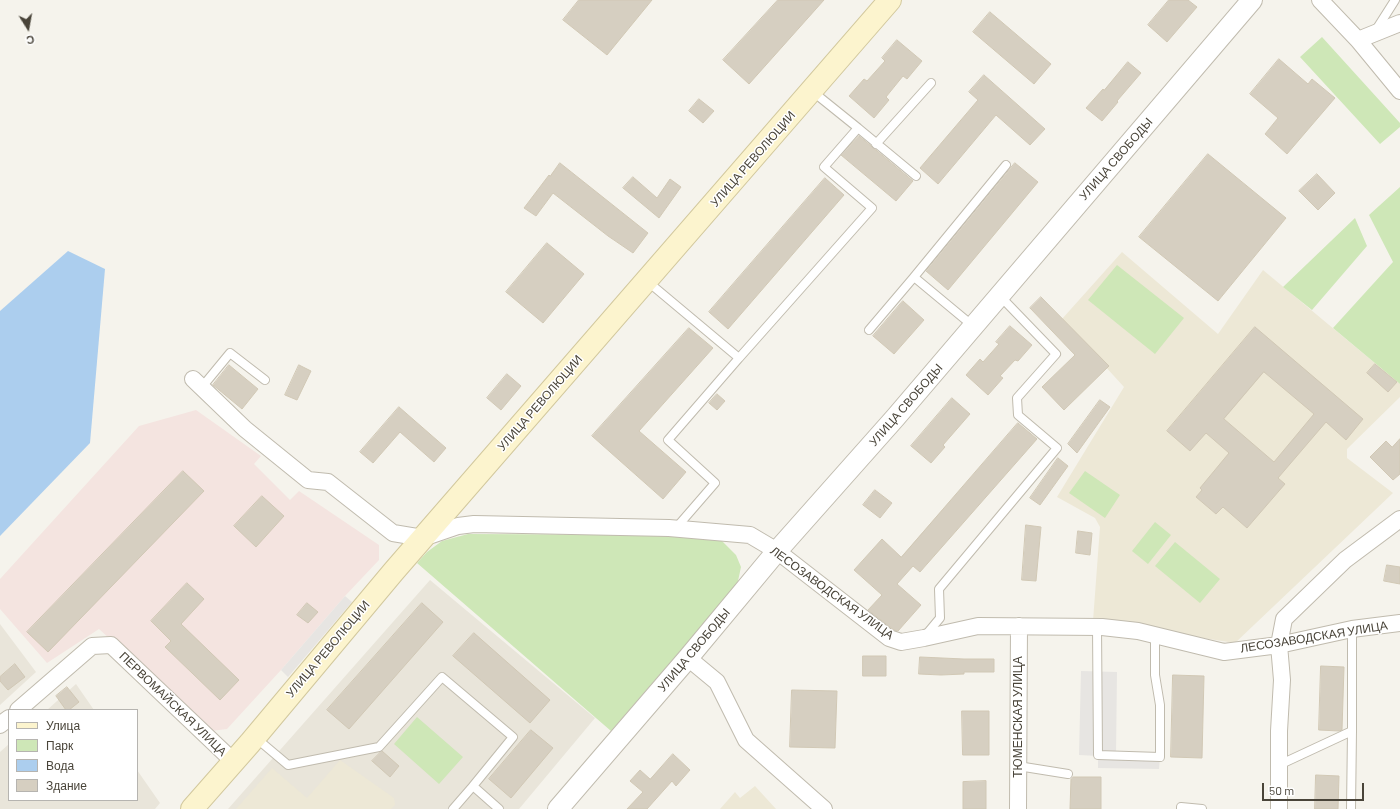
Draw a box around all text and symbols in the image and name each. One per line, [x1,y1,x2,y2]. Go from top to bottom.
north arrow [8,8,48,48]
text: С [25,33,36,47]
street label: УЛИЦА РЕВОЛЮЦИИ [708,108,798,210]
street label: УЛИЦА СВОБОДЫ [1076,115,1156,203]
street label: УЛИЦА РЕВОЛЮЦИИ [495,352,585,454]
street label: УЛИЦА СВОБОДЫ [866,361,946,449]
street label: ЛЕСОЗАВОДСКАЯ УЛИЦА [767,543,897,643]
street label: УЛИЦА РЕВОЛЮЦИИ [283,598,373,700]
street label: УЛИЦА СВОБОДЫ [655,605,733,695]
street label: ЛЕСОЗАВОДСКАЯ УЛИЦА [1239,618,1389,656]
street label: ПЕРВОМАЙСКАЯ УЛИЦА [116,649,230,759]
street label: ТЮМЕНСКАЯ УЛИЦА [1011,656,1025,778]
legend [8,709,138,801]
text: Улица [46,718,80,732]
text: Парк [46,738,73,752]
text: Вода [46,758,74,772]
scale bar [1264,775,1366,801]
text: Здание [46,778,87,792]
text: 50 m [1269,783,1294,797]

